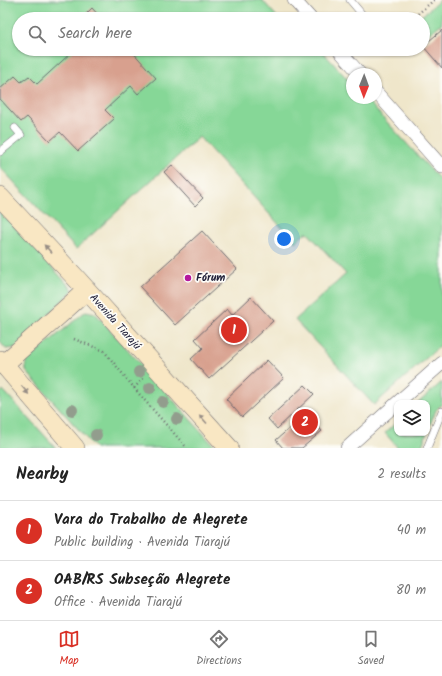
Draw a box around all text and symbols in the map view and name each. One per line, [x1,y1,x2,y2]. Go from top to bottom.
search box [12,12,430,56]
text: Search here [58,22,132,46]
icon: search [26,23,48,45]
north arrow [346,68,382,104]
your location [274,229,294,249]
one-way arrow [44,244,53,253]
place label: Fórum [196,269,225,287]
marker: Fórum [183,273,193,283]
street label: Avenida Tiarajú [85,290,146,355]
pin: 1 [221,315,247,345]
one-way arrow [21,384,30,395]
map controls [394,400,430,436]
button: layers [394,400,430,436]
pin: 2 [292,407,318,437]
one-way arrow [199,414,208,424]
text: Nearby [16,461,68,488]
text: 2 results [378,464,426,485]
text: Vara do Trabalho de Alegrete [54,508,248,532]
text: 1 [27,520,31,541]
text: 40 m [397,520,426,541]
text: Public building · Avenida Tiarajú [54,532,230,553]
text: OAB/RS Subseção Alegrete [54,568,230,592]
text: 2 [25,580,33,601]
text: 80 m [396,580,426,601]
text: Office · Avenida Tiarajú [54,592,182,613]
tab: Map [58,628,80,670]
tab: Directions [196,628,242,670]
tab: Saved [358,628,384,670]

